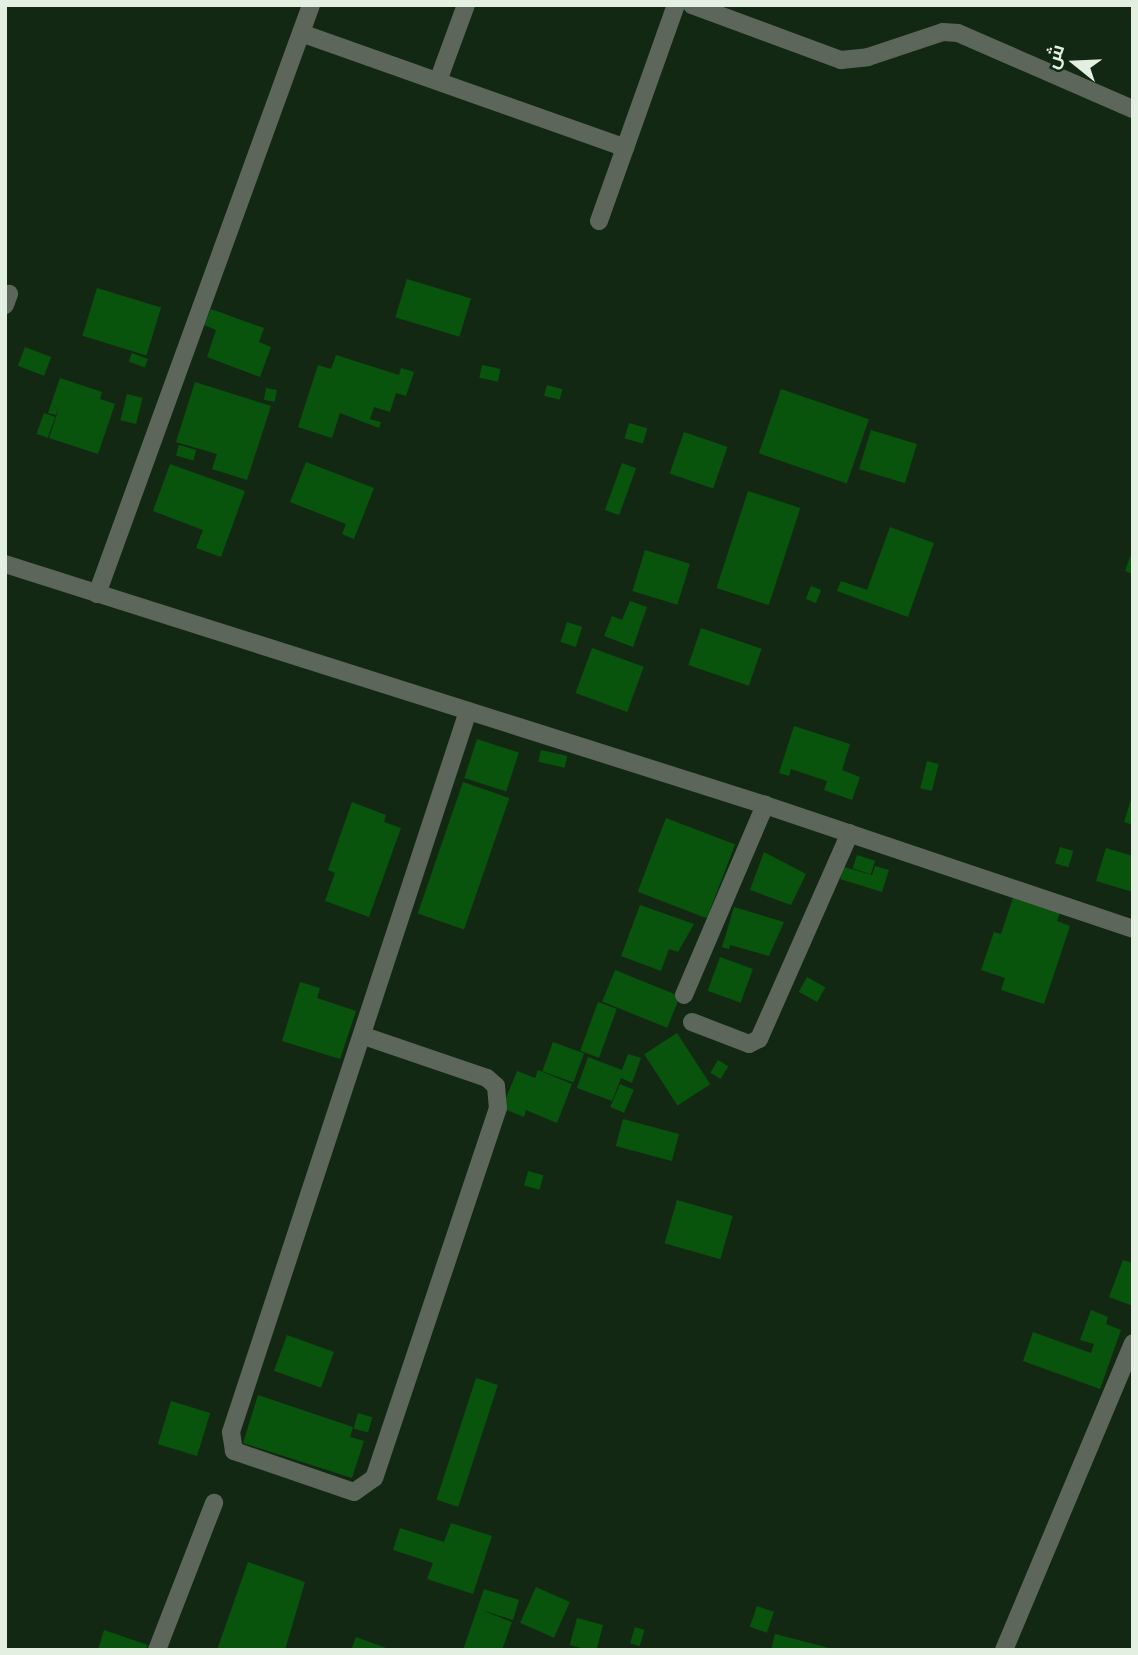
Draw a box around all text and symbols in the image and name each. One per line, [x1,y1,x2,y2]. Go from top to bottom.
north arrow [1040,28,1110,98]
text: ش [1040,41,1069,72]

